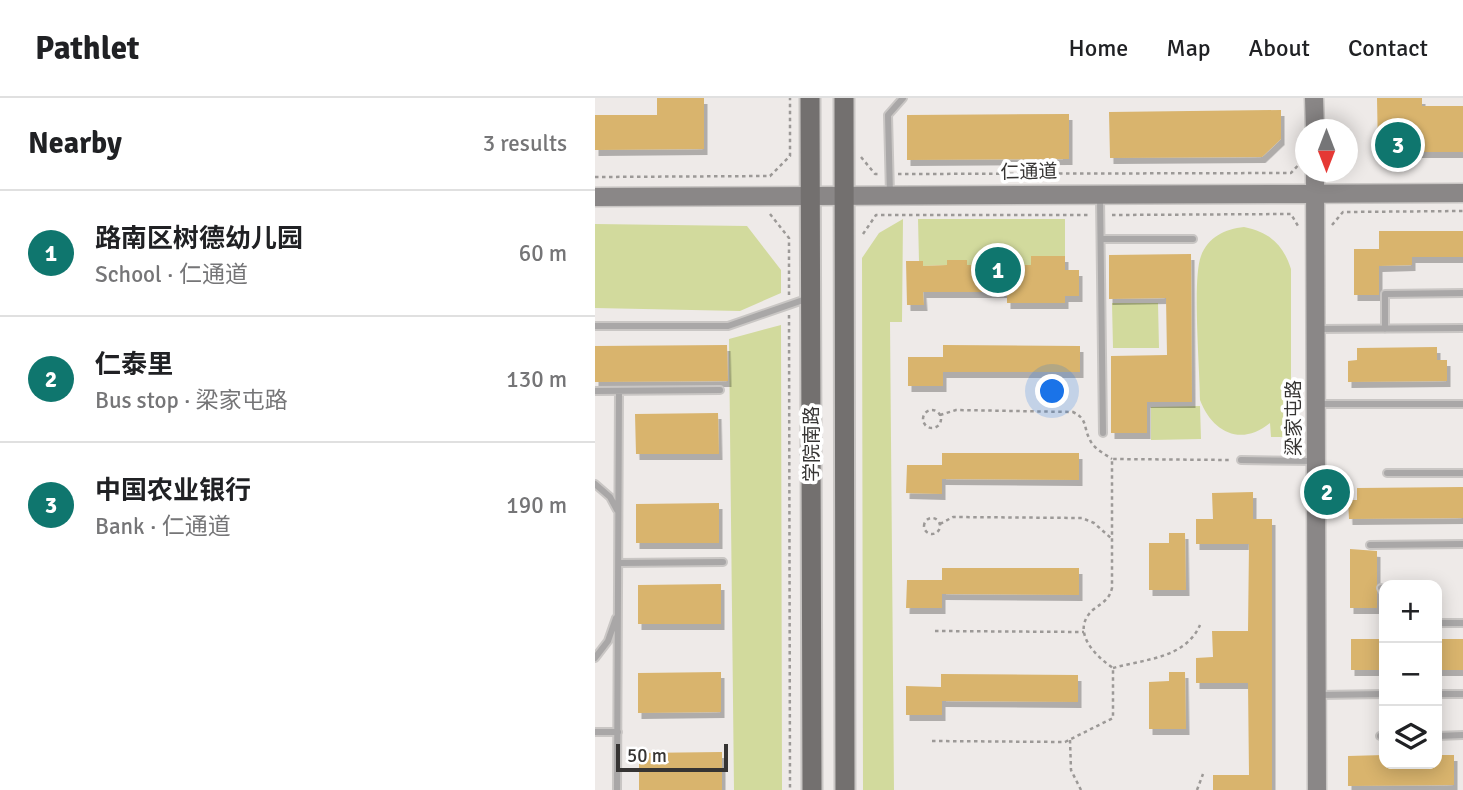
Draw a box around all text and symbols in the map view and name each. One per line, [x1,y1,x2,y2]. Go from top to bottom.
text: Pathlet [35,28,139,69]
text: Home [1068,33,1128,63]
text: Map [1166,33,1211,63]
text: About [1249,33,1310,63]
text: Contact [1348,33,1428,63]
north arrow [1295,119,1358,182]
pin: 3 [1375,119,1421,171]
text: Nearby [28,125,122,162]
text: 3 results [483,129,567,158]
street label: 仁通道 [1000,160,1058,184]
text: 路南区树德幼儿园 [95,223,303,255]
text: 1 [45,239,57,268]
text: 60 m [519,239,567,268]
pin: 1 [975,244,1021,296]
text: School · 仁通道 [95,260,248,289]
text: 仁泰里 [95,349,173,381]
text: 2 [45,365,57,394]
text: 130 m [506,365,567,394]
your location [1035,374,1069,408]
street label: 梁家屯路 [1282,380,1306,456]
text: Bus stop · 梁家屯路 [95,386,288,415]
street label: 学院南路 [800,406,824,482]
pin: 2 [1304,466,1350,518]
text: 中国农业银行 [95,475,251,507]
text: 3 [45,491,57,520]
text: 190 m [506,491,567,520]
text: Bank · 仁通道 [95,512,231,541]
map controls [1379,580,1442,769]
button: + [1379,580,1442,643]
button: − [1379,643,1442,706]
button: layers [1379,706,1442,769]
scale bar [616,741,728,773]
text: 50 m [627,744,667,768]

